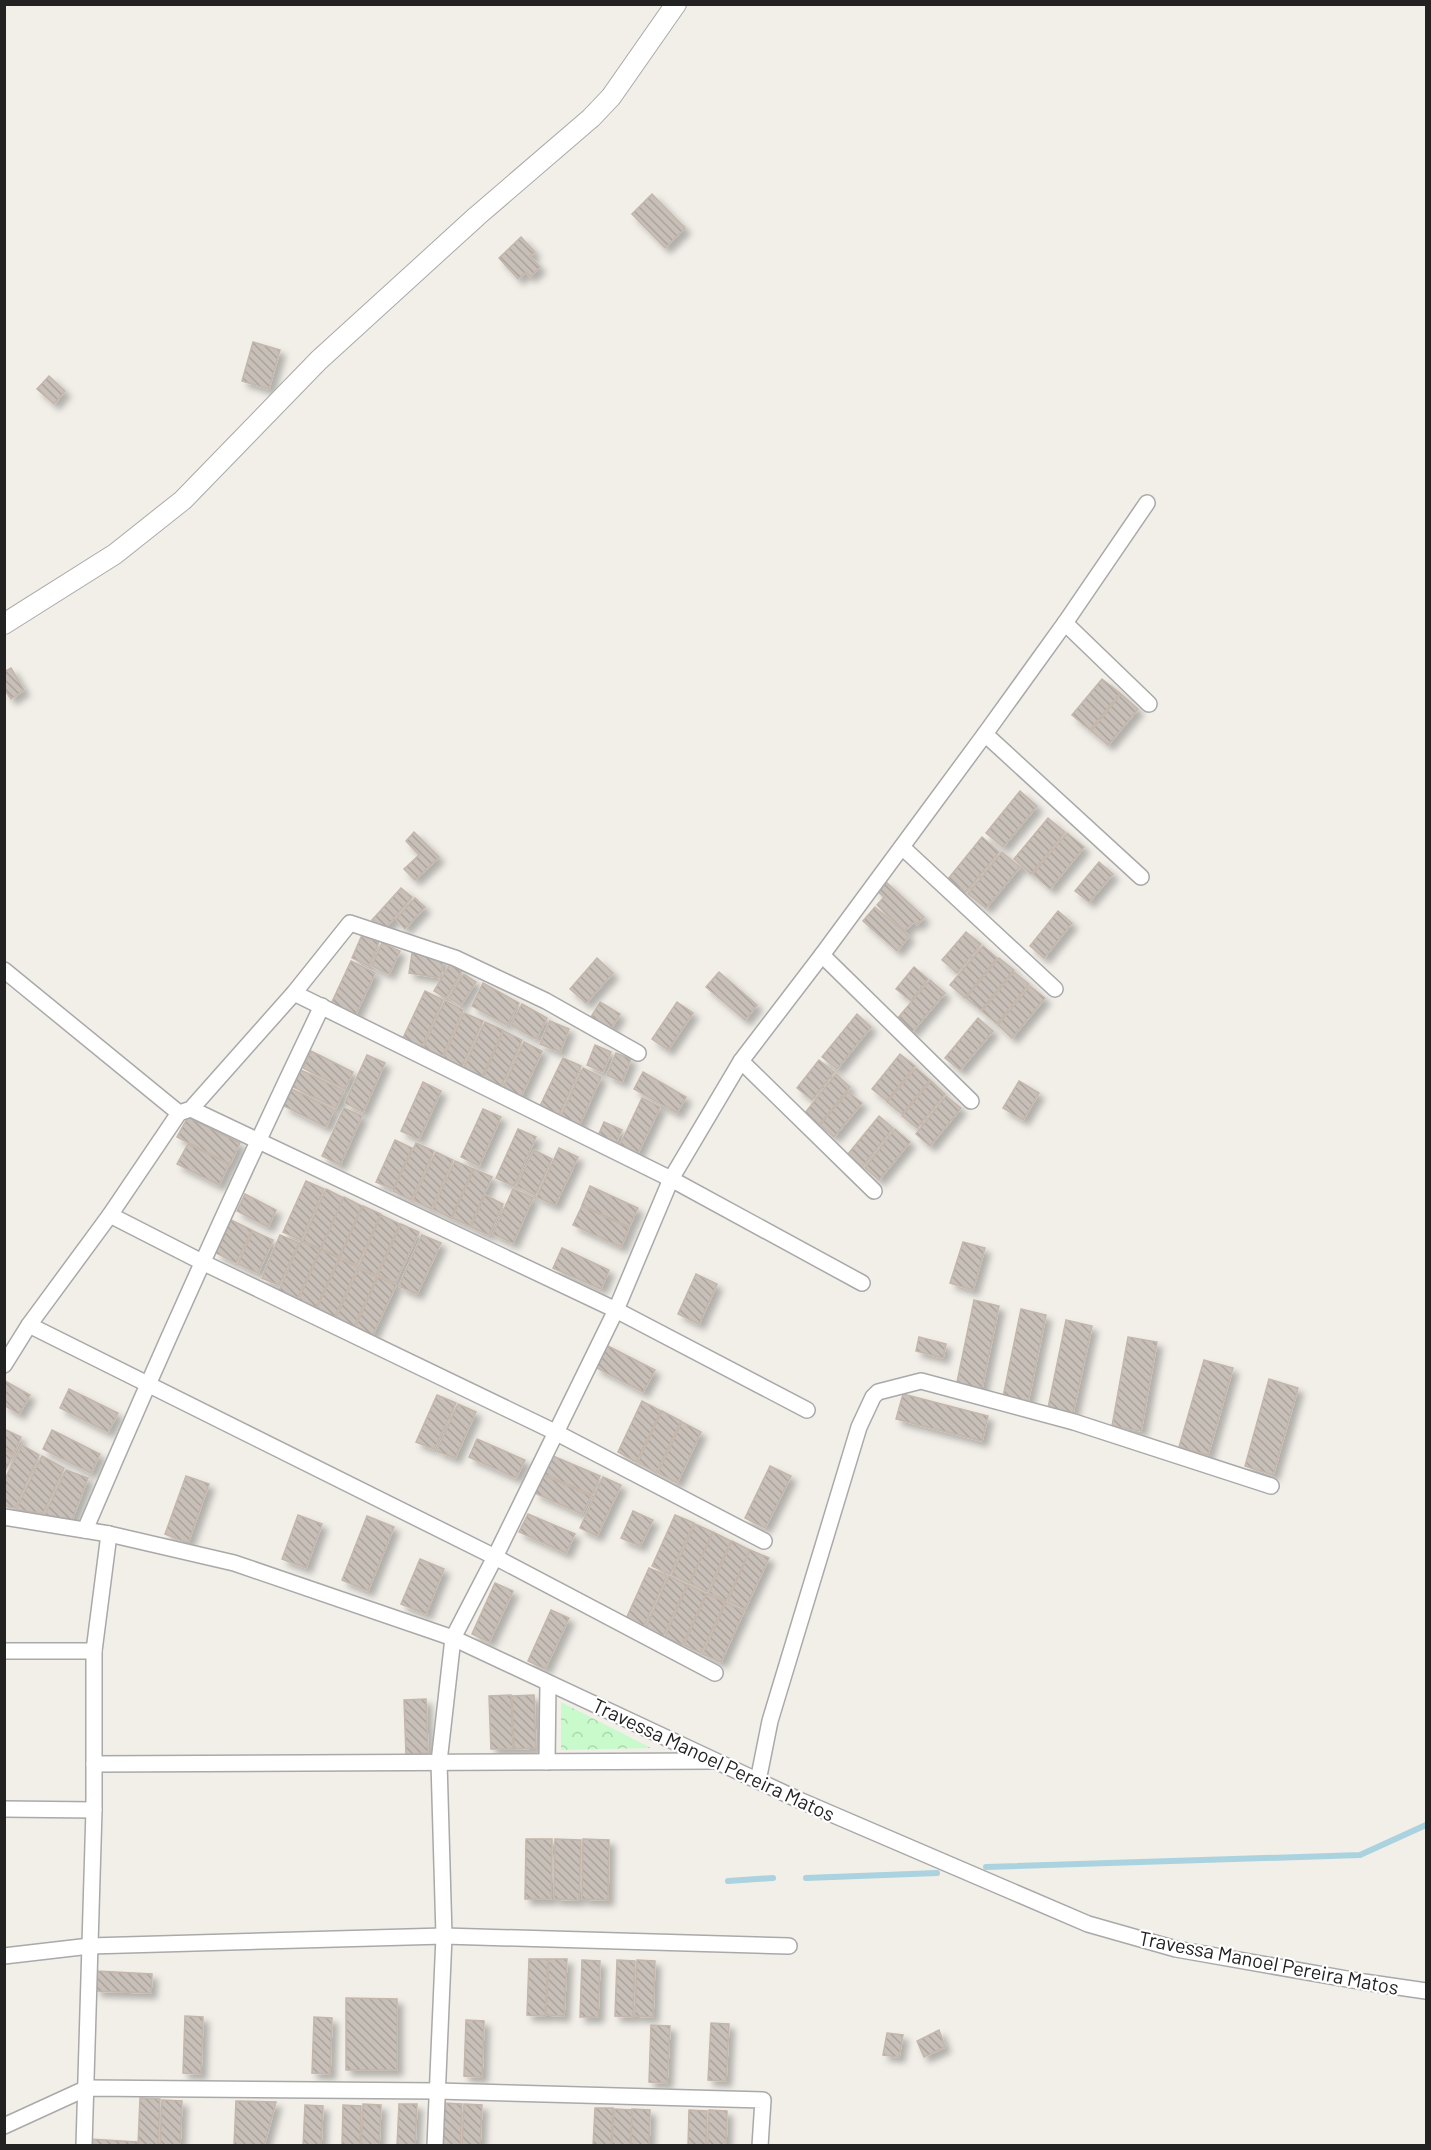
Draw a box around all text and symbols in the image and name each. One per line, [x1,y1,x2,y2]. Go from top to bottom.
street label: Travessa Manoel Pereira Matos [589,1692,839,1826]
street label: Travessa Manoel Pereira Matos [1137,1925,1401,1999]

